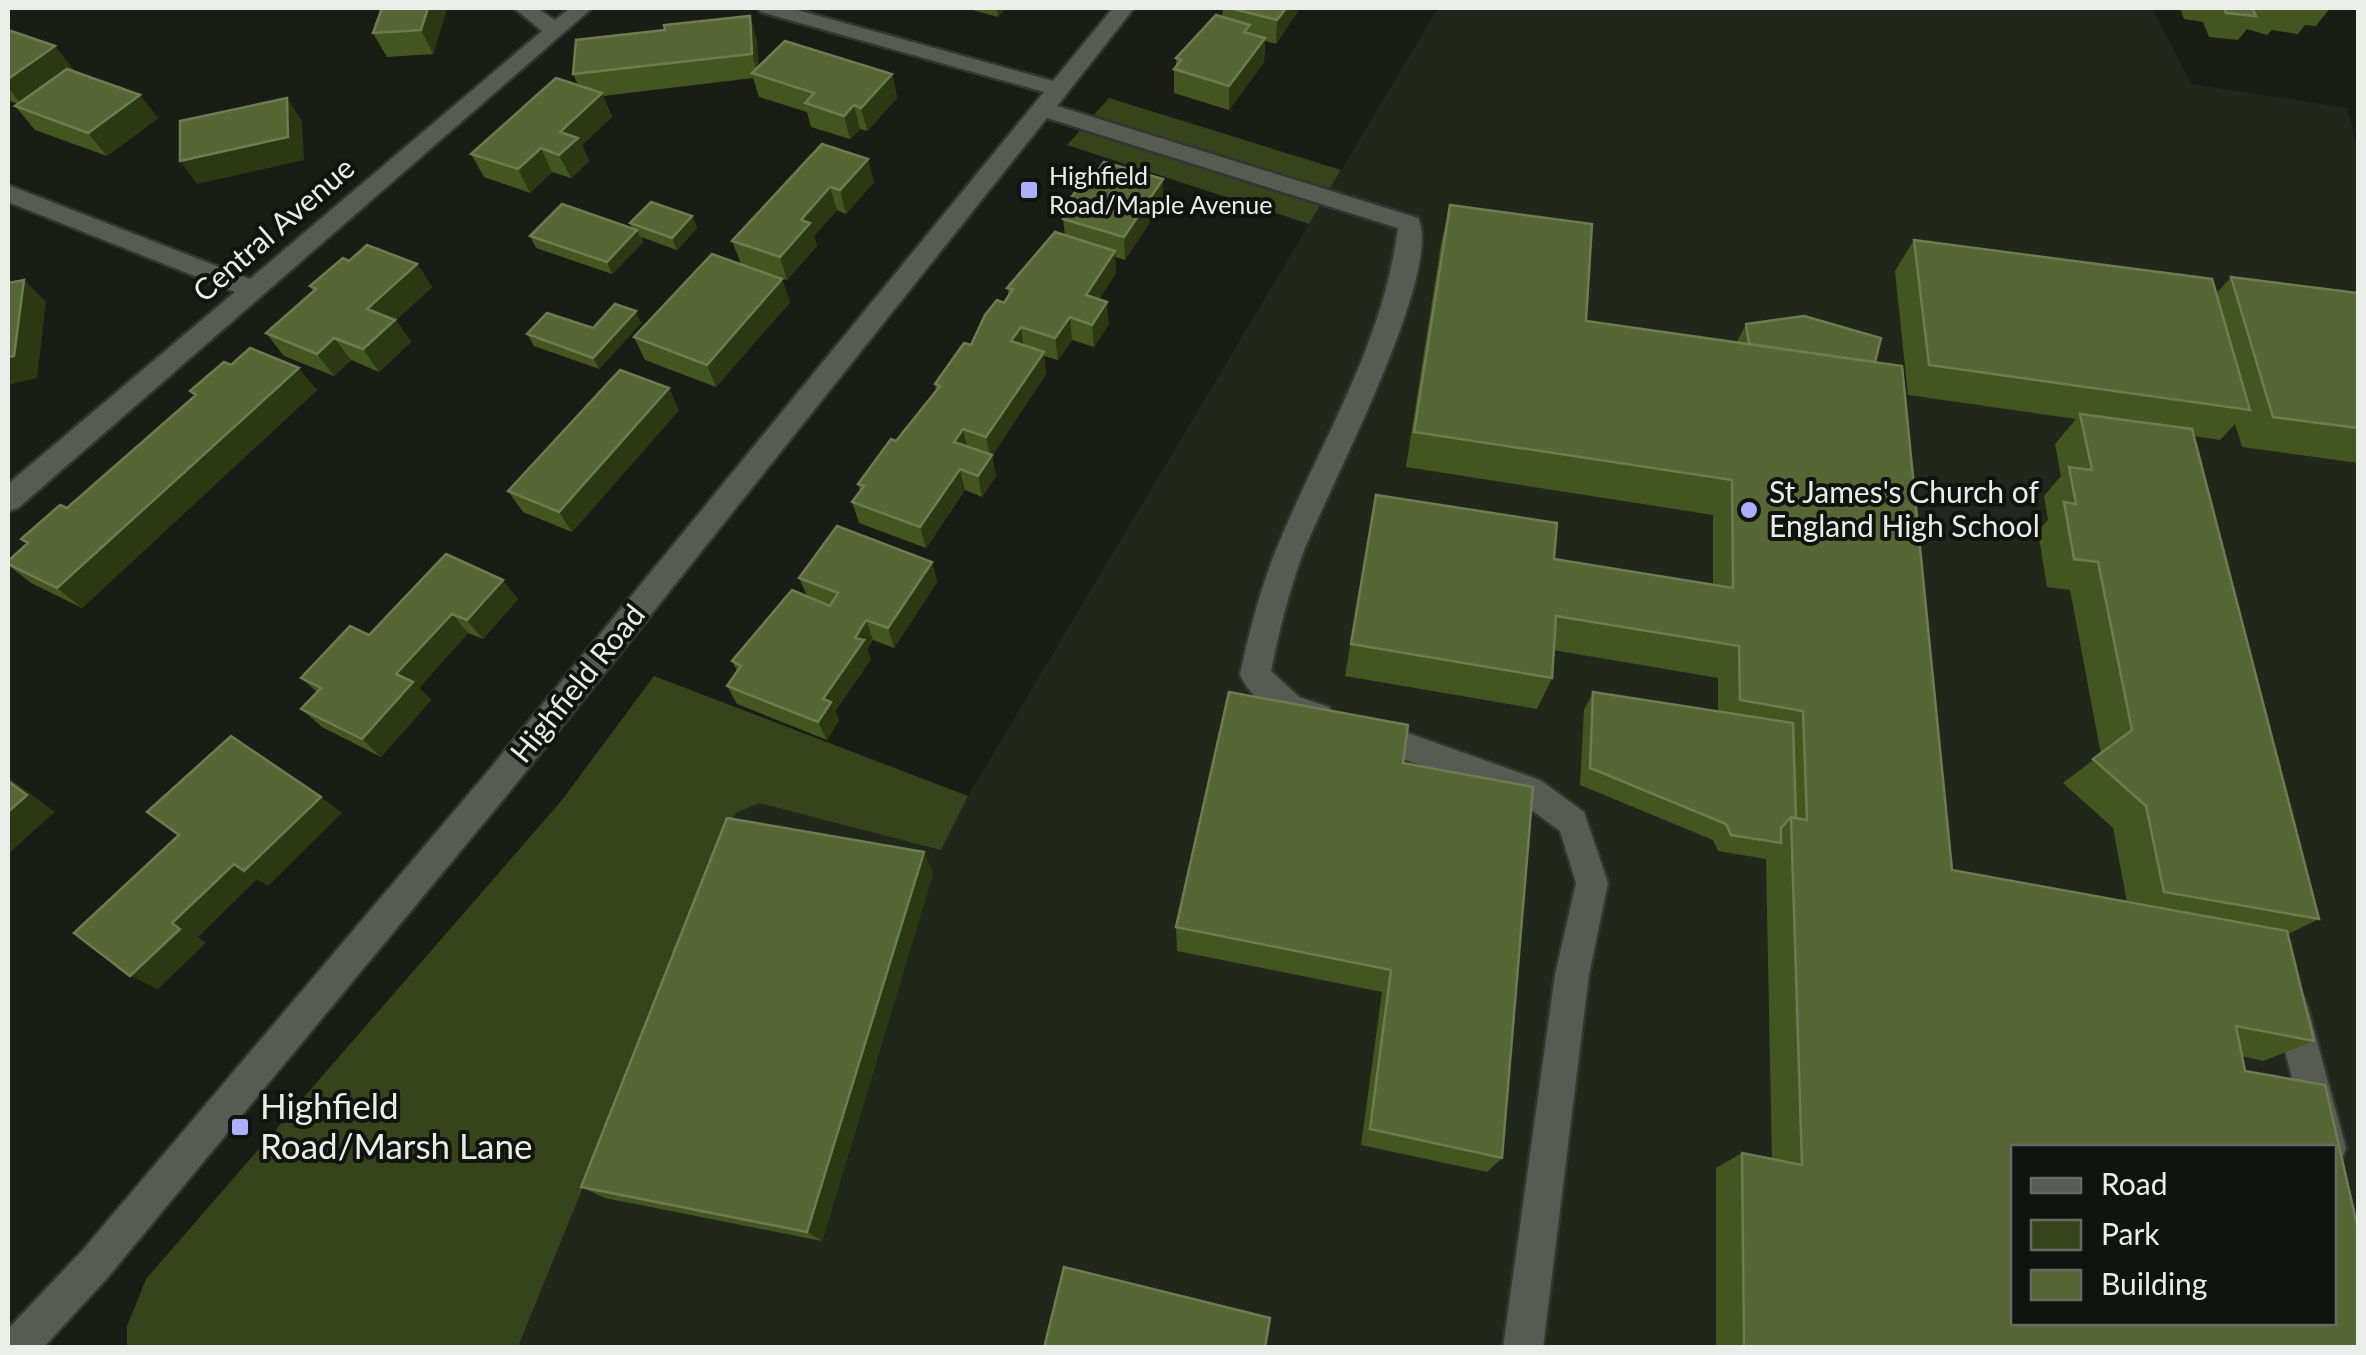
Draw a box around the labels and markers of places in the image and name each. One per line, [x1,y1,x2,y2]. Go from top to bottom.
place label: Highfield Road/Maple Avenue [1049,160,1272,219]
marker: Highfield Road/Maple Avenue [1018,179,1040,201]
place label: St James's Church of England High School [1769,473,2040,543]
marker: St James's Church of England High School [1738,499,1760,521]
place label: Highfield Road/Marsh Lane [260,1084,532,1166]
marker: Highfield Road/Marsh Lane [229,1116,251,1138]

